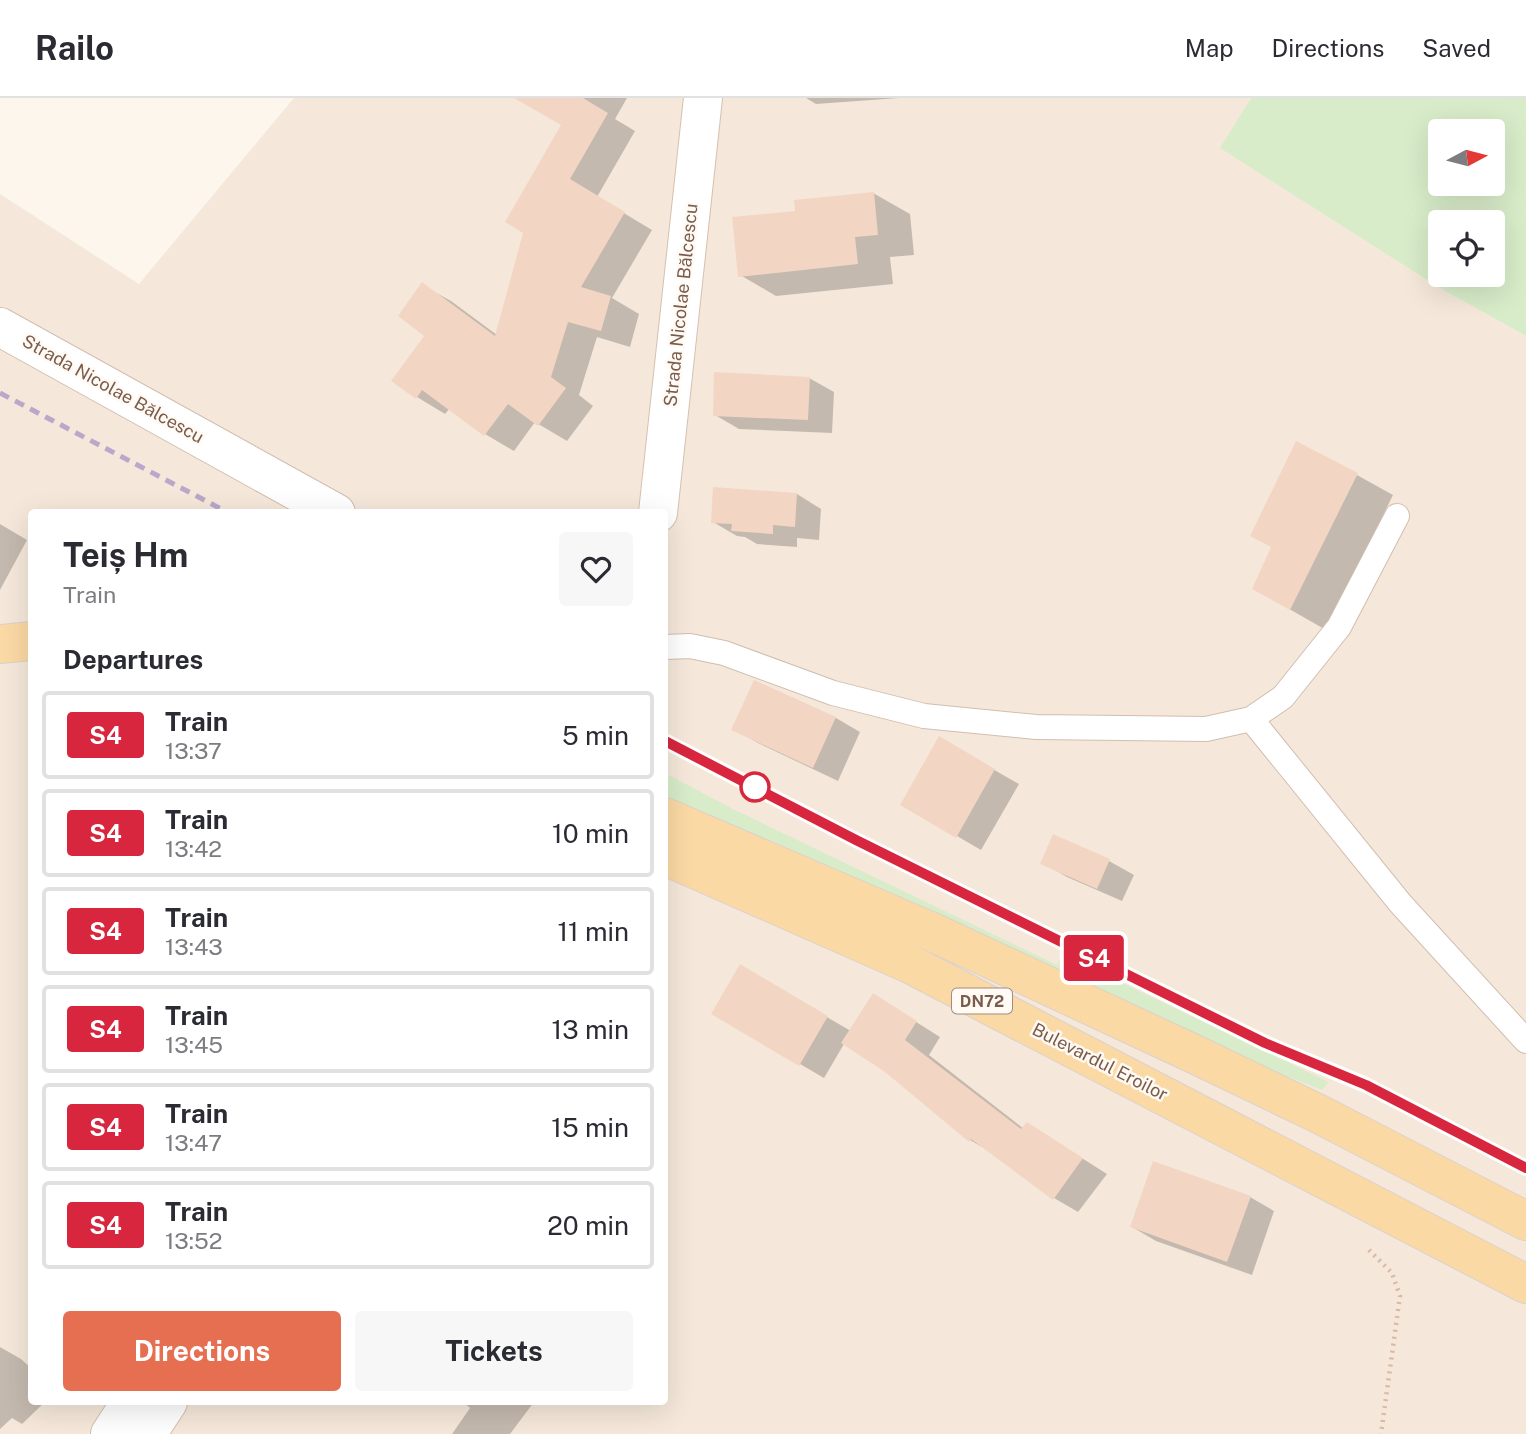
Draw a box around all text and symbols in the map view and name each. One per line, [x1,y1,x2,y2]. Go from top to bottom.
text: Railo [35,29,114,67]
text: Map [1185,34,1234,62]
text: Directions [1272,34,1384,62]
text: Saved [1422,34,1491,62]
north arrow [1428,119,1505,196]
map controls [1428,119,1505,287]
street label: Strada Nicolae Bălcescu [659,202,702,408]
button: locate [1428,210,1505,287]
street label: Strada Nicolae Bălcescu [19,330,208,447]
button: heart [559,532,633,606]
text: Teiș Hm [63,536,188,574]
text: Train [63,581,116,608]
text: Departures [63,644,203,675]
text: Train [165,706,228,737]
text: 5 min [562,720,629,751]
text: S4 [89,721,122,749]
text: 13:37 [165,737,222,764]
unlabelled marker [740,772,770,802]
text: Train [165,804,228,835]
text: 10 min [552,818,629,849]
text: S4 [89,819,122,847]
text: 13:42 [165,835,222,862]
text: Train [165,902,228,933]
text: 11 min [557,916,629,947]
text: S4 [89,917,122,945]
text: 13:43 [165,933,223,960]
line badge: S4 [1062,935,1126,981]
text: S4 [1078,944,1110,972]
road number: DN72 [952,988,1012,1014]
text: Train [165,1000,228,1031]
text: 13 min [552,1014,629,1045]
text: S4 [89,1015,122,1043]
street label: Bulevardul Eroilor [1029,1018,1172,1105]
text: 13:45 [165,1031,223,1058]
text: Train [165,1098,228,1129]
text: 15 min [551,1112,629,1143]
text: S4 [89,1113,122,1141]
text: 13:47 [165,1129,222,1156]
text: Train [165,1196,228,1227]
text: 20 min [547,1210,629,1241]
text: S4 [89,1211,122,1239]
text: 13:52 [165,1227,222,1254]
button: Directions [63,1311,341,1391]
button: Tickets [355,1311,633,1391]

